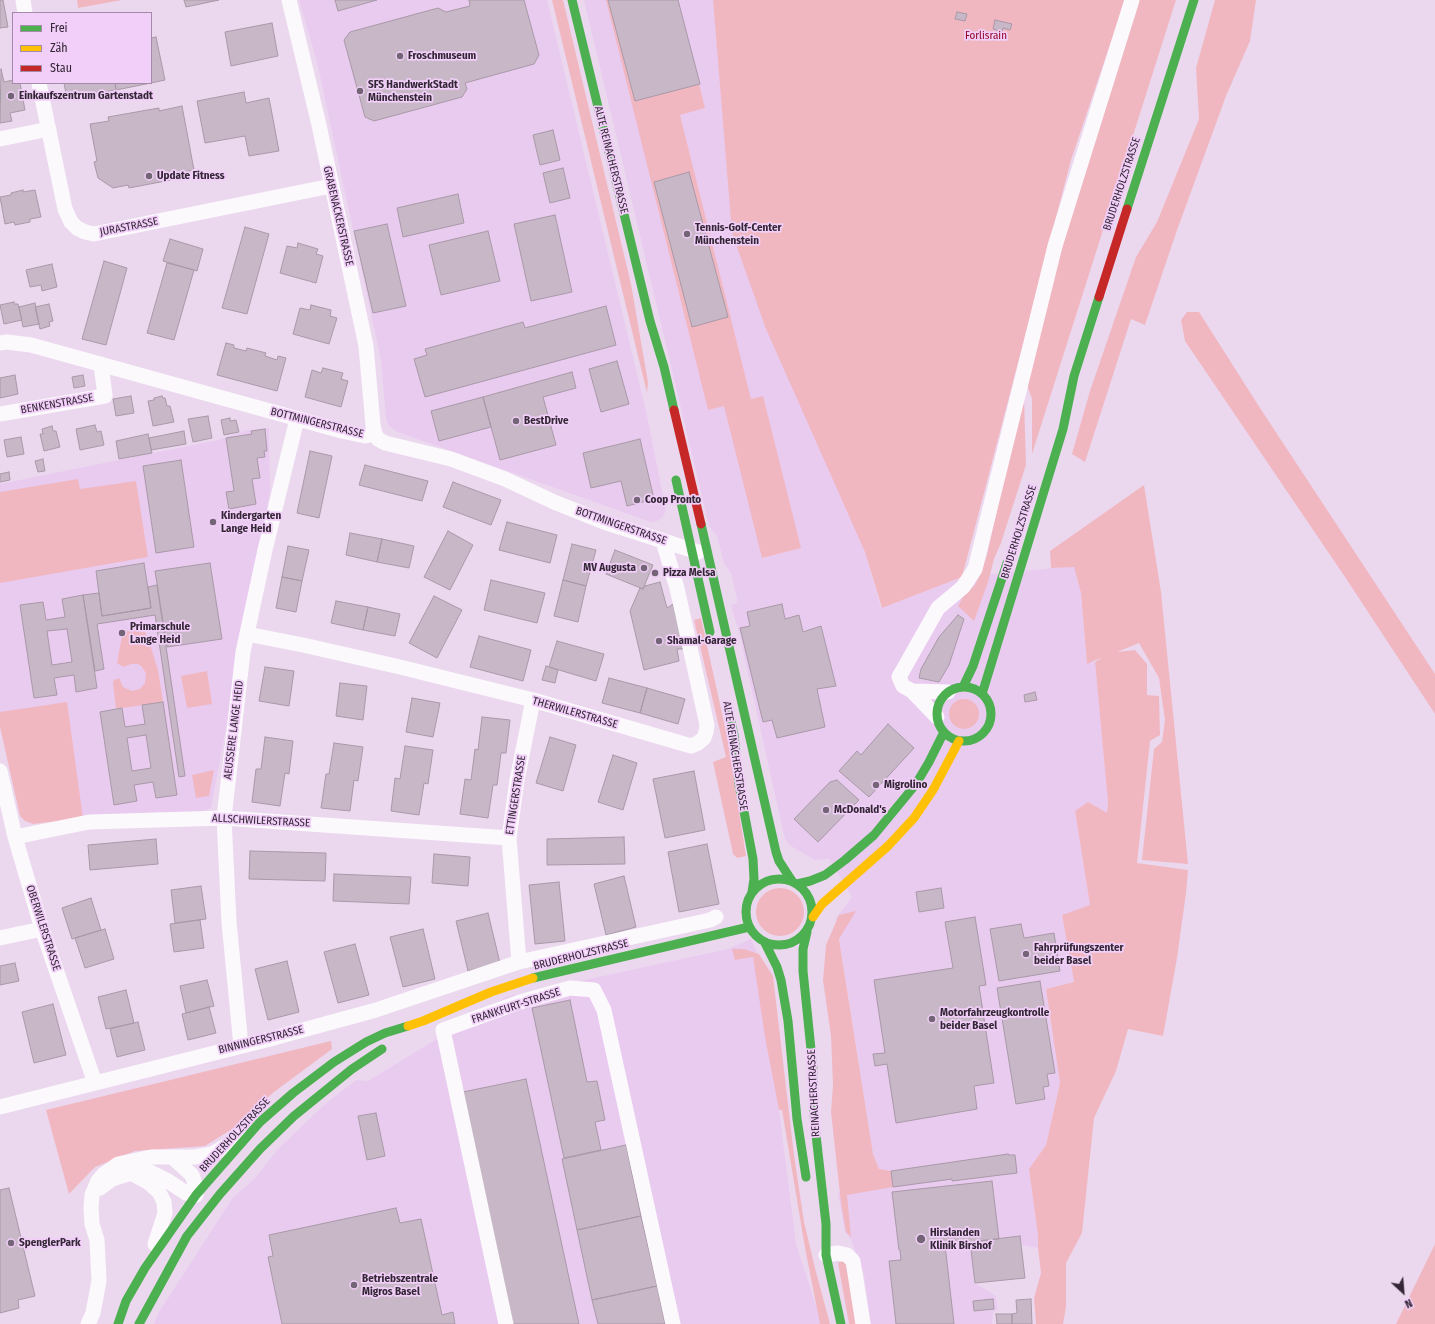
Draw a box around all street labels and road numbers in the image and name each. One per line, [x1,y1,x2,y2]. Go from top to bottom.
street label: ALTE REINACHERSTRASSE [591,105,631,215]
street label: BRUDERHOLZSTRASSE [1101,136,1143,232]
street label: GRABENACKERSTRASSE [320,165,356,267]
street label: JURASTRASSE [99,215,159,239]
street label: BENKENSTRASSE [20,391,94,417]
street label: BOTTMINGERSTRASSE [269,405,365,441]
street label: BRUDERHOLZSTRASSE [998,483,1040,581]
street label: BOTTMINGERSTRASSE [574,504,668,548]
street label: AEUSSERE LANGE HEID [221,680,247,780]
street label: THERWILERSTRASSE [531,695,619,731]
street label: ALTE REINACHERSTRASSE [720,700,750,812]
street label: ETTINGERSTRASSE [503,754,529,836]
street label: ALLSCHWILERSTRASSE [212,812,310,830]
street label: OBERWILERSTRASSE [23,884,63,972]
street label: BRUDERHOLZSTRASSE [532,937,630,973]
street label: FRANKFURT-STRASSE [470,985,562,1027]
street label: BINNINGERSTRASSE [217,1023,305,1057]
street label: REINACHERSTRASSE [805,1049,823,1137]
street label: BRUDERHOLZSTRASSE [197,1095,273,1175]

